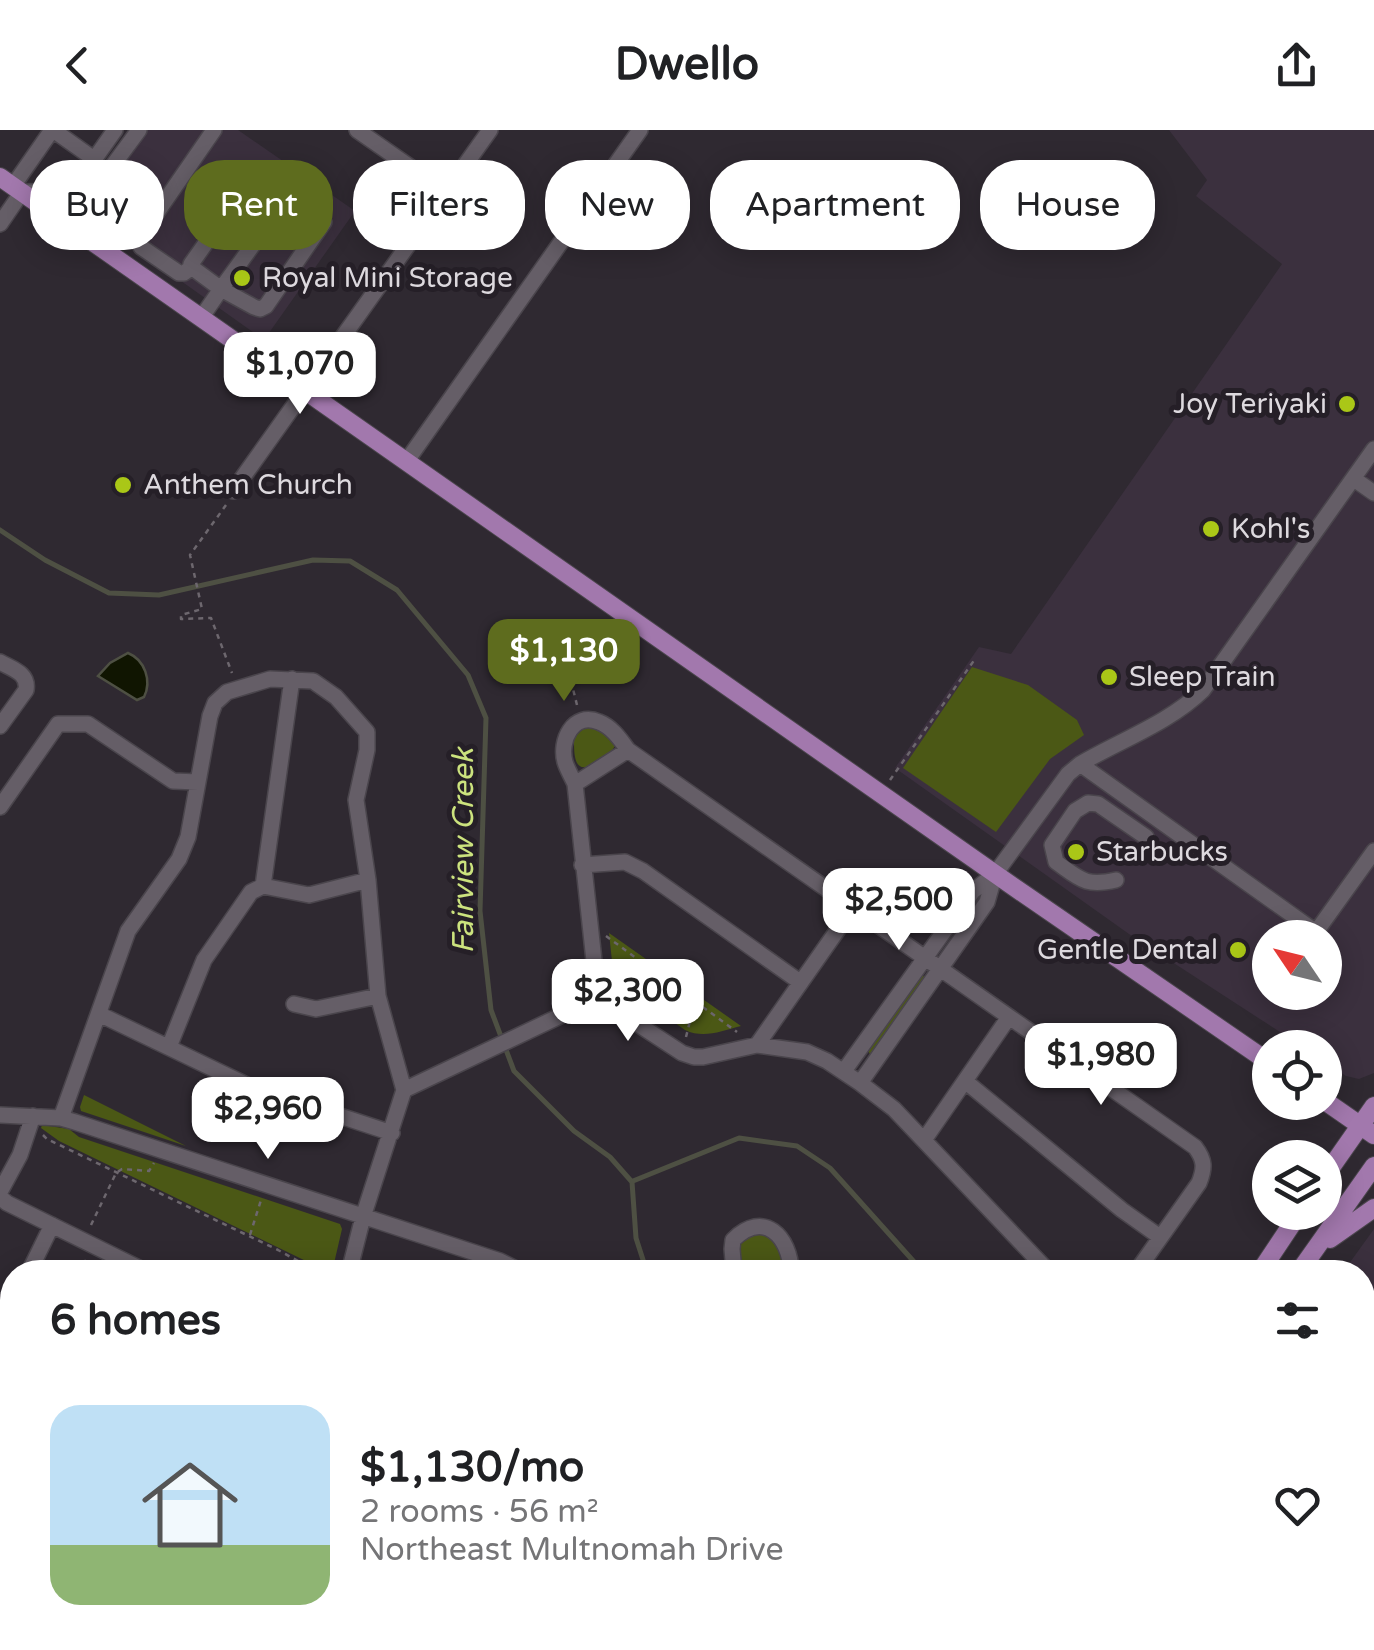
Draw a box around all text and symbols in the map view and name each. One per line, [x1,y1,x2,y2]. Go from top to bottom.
icon: back [50,38,105,93]
text: Dwello [615,38,759,92]
icon: share [1269,38,1324,93]
chip: Buy [30,160,164,250]
chip: Rent [184,160,333,250]
chip: Filters [353,160,525,250]
chip: New [545,160,690,250]
chip: Apartment [710,160,960,250]
chip: House [980,160,1155,250]
place label: Royal Mini Storage [262,261,513,295]
marker: Royal Mini Storage [231,267,253,289]
pin: $1,070 [219,332,381,417]
text: $1,070 [246,345,354,383]
place label: Joy Teriyaki [1173,387,1327,421]
marker: Joy Teriyaki [1336,393,1358,415]
place label: Anthem Church [143,468,353,502]
marker: Anthem Church [112,474,134,496]
place label: Kohl's [1231,512,1310,546]
marker: Kohl's [1200,518,1222,540]
pin: $1,130 [483,619,645,704]
text: $1,130 [510,632,618,670]
place label: Sleep Train [1129,660,1276,694]
marker: Sleep Train [1098,666,1120,688]
water label: Fairview Creek [445,746,482,954]
place label: Starbucks [1096,835,1228,869]
marker: Starbucks [1065,841,1087,863]
pin: $2,500 [818,868,980,953]
text: $2,500 [845,881,953,919]
north arrow [1252,920,1342,1010]
map controls [1252,920,1342,1230]
place label: Gentle Dental [1037,933,1218,967]
marker: Gentle Dental [1227,939,1249,961]
pin: $2,300 [547,959,709,1044]
text: $2,300 [574,972,682,1010]
pin: $1,980 [1020,1023,1182,1108]
button: locate [1252,1030,1342,1120]
text: $1,980 [1047,1036,1155,1074]
pin: $2,960 [187,1077,349,1162]
text: $2,960 [214,1090,322,1128]
button: layers [1252,1140,1342,1230]
icon: filters [1270,1293,1325,1348]
text: 6 homes [50,1295,221,1346]
text: $1,130/mo [360,1442,584,1493]
icon: home [130,1445,250,1565]
icon: heart [1270,1478,1325,1533]
text: 2 rooms · 56 m² [360,1493,599,1531]
text: Northeast Multnomah Drive [360,1531,784,1569]

